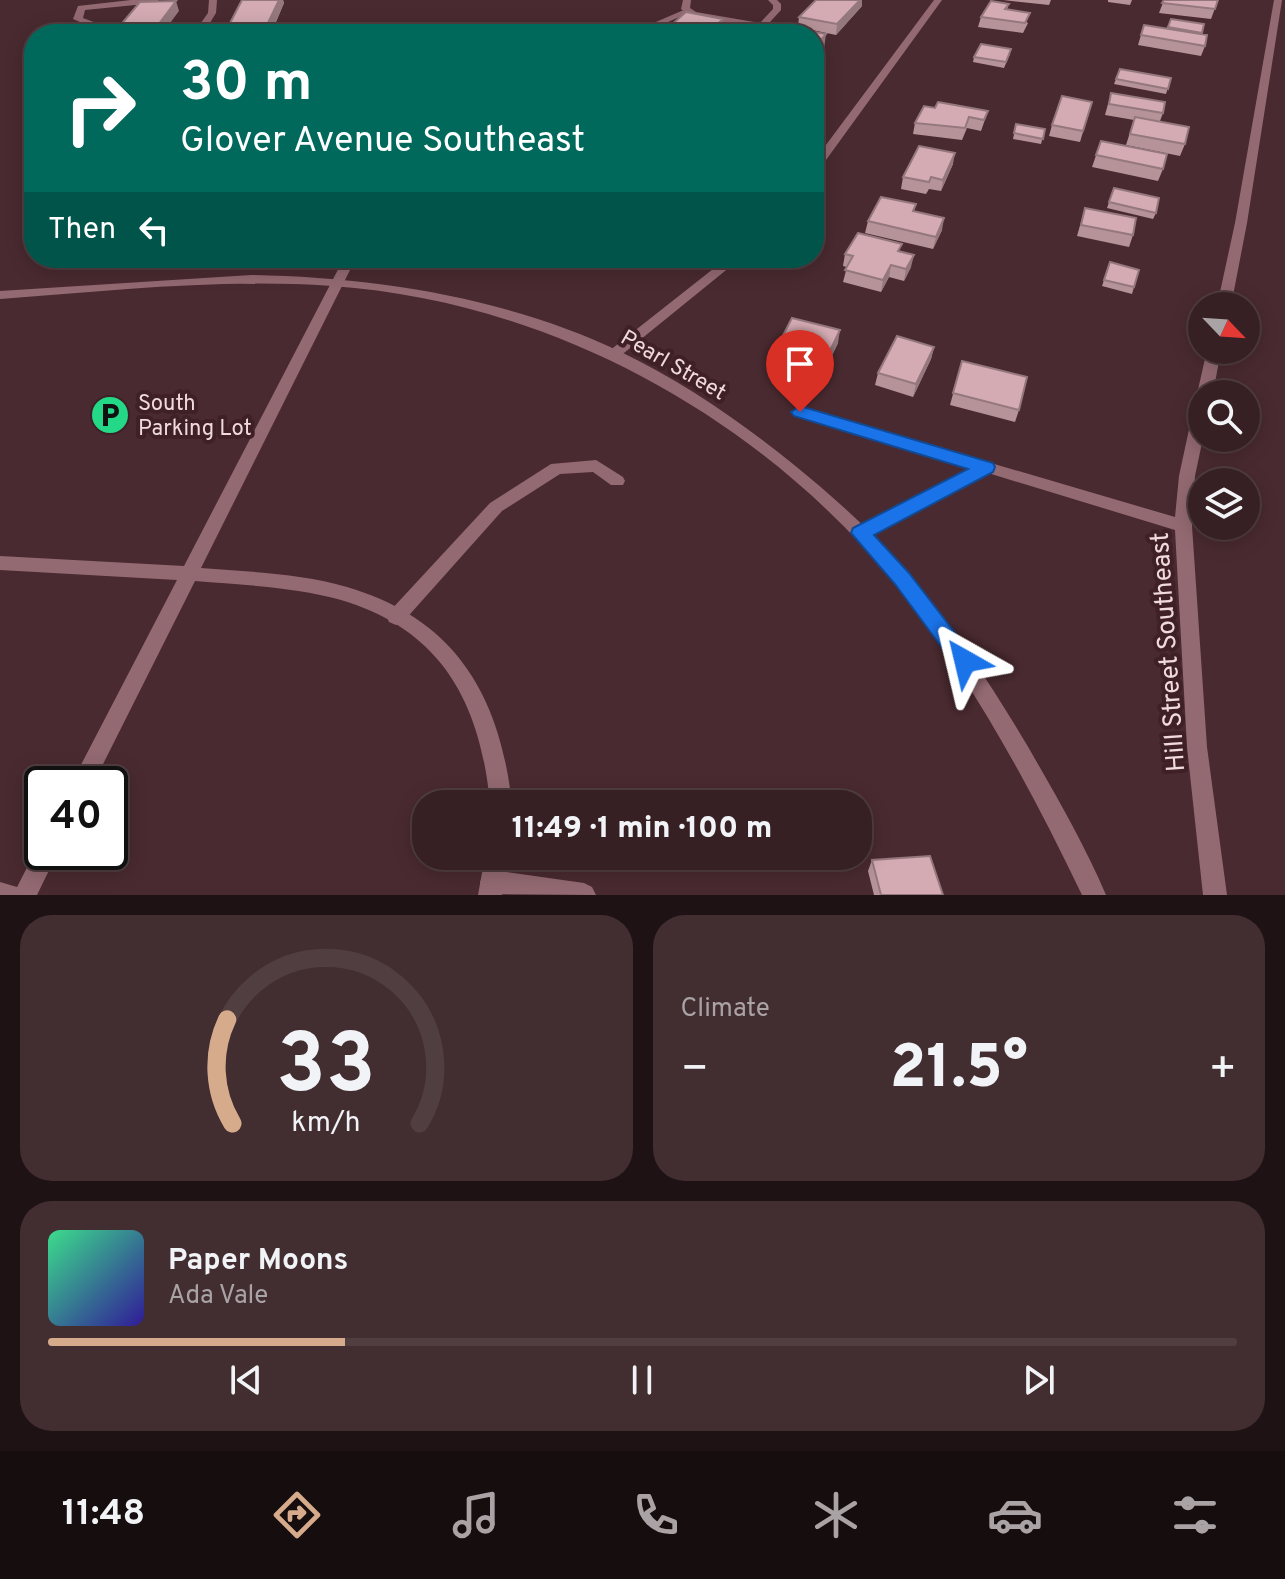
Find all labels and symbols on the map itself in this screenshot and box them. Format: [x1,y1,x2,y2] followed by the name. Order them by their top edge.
[1188,292,1260,364] north arrow
[615,325,730,407] street label: Pearl Street
[766,330,834,412] pin
[138,391,252,443] place label: South Parking Lot
[89,394,131,436] parking icon: South Parking Lot
[1145,531,1194,773] street label: Hill Street Southeast
[923,619,1007,703] position arrow
[24,766,128,870] speed limit sign: 40

